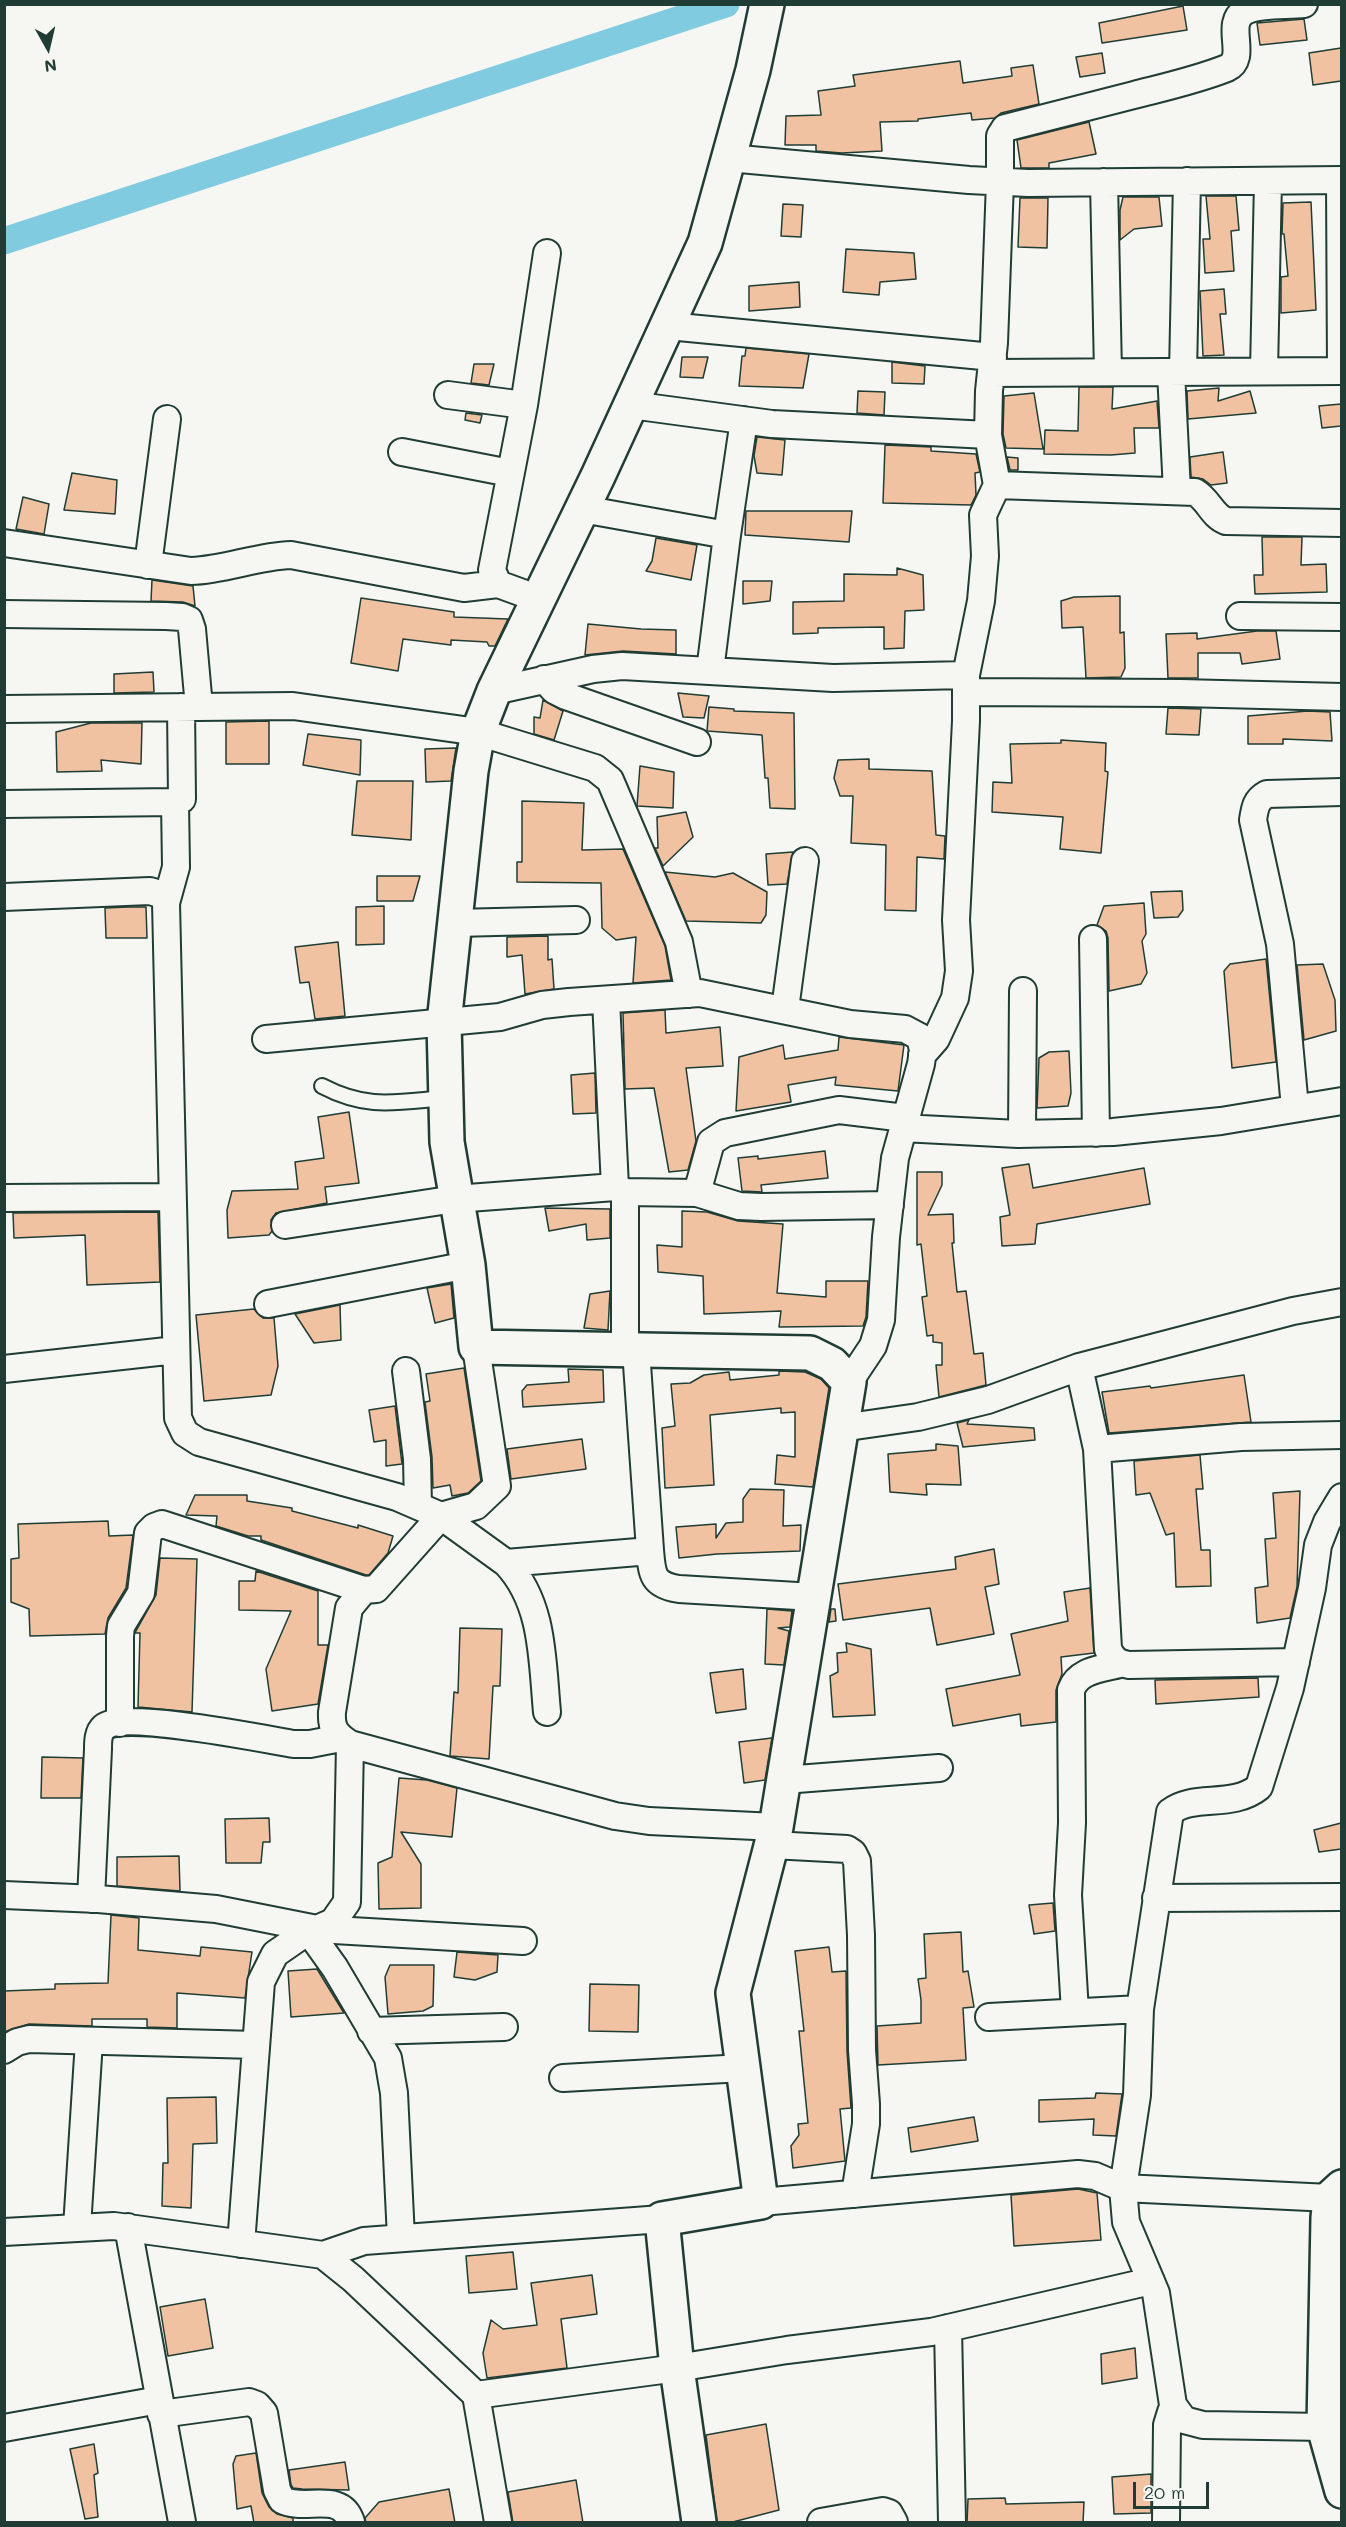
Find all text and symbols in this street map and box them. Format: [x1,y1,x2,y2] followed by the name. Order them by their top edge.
[18,18,78,78] north arrow
[43,55,58,78] text: N
[1136,2470,1212,2508] scale bar
[1144,2480,1185,2504] text: 20 m

